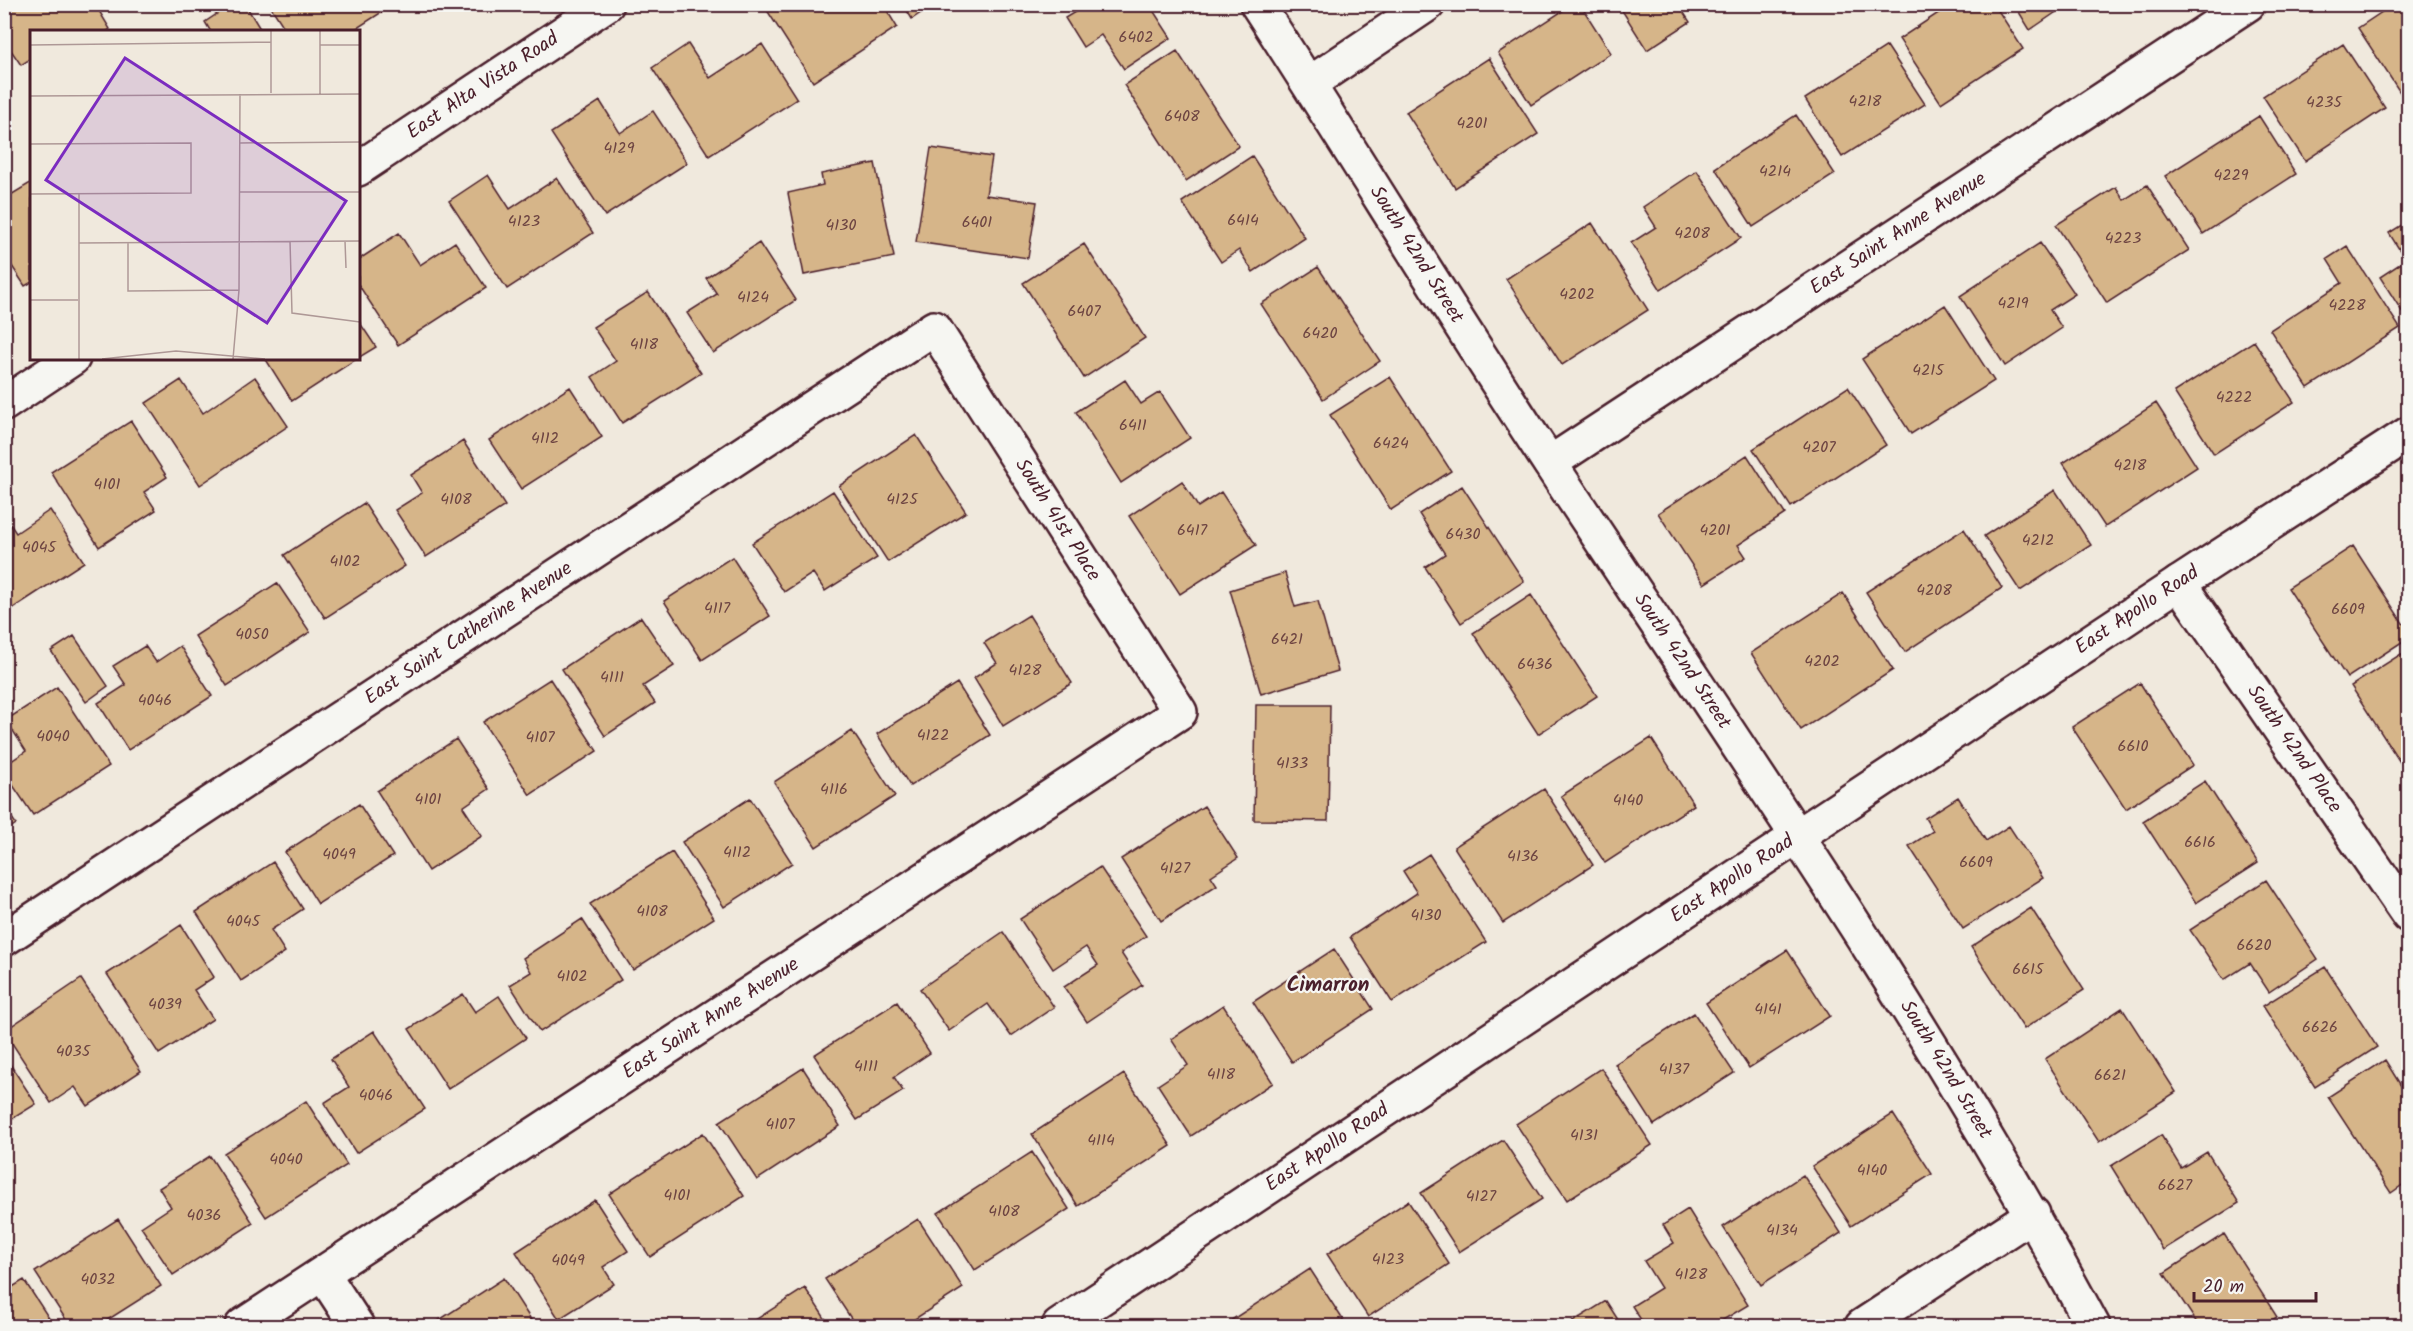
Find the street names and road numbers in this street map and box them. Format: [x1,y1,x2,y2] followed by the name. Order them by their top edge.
[400,23,566,148] street label: East Alta Vista Road
[1804,164,1993,304] street label: East Saint Anne Avenue
[1360,179,1472,330] street label: South 42nd Street
[1006,452,1108,588] street label: South 41st Place
[358,553,579,714] street label: East Saint Catherine Avenue
[2069,557,2207,664] street label: East Apollo Road
[1625,587,1739,736] street label: South 42nd Street
[2238,678,2350,820] street label: South 42nd Place
[1664,826,1802,932] street label: East Apollo Road
[616,950,806,1088] street label: East Saint Anne Avenue
[1891,994,2000,1146] street label: South 42nd Street
[1259,1095,1397,1201] street label: East Apollo Road

